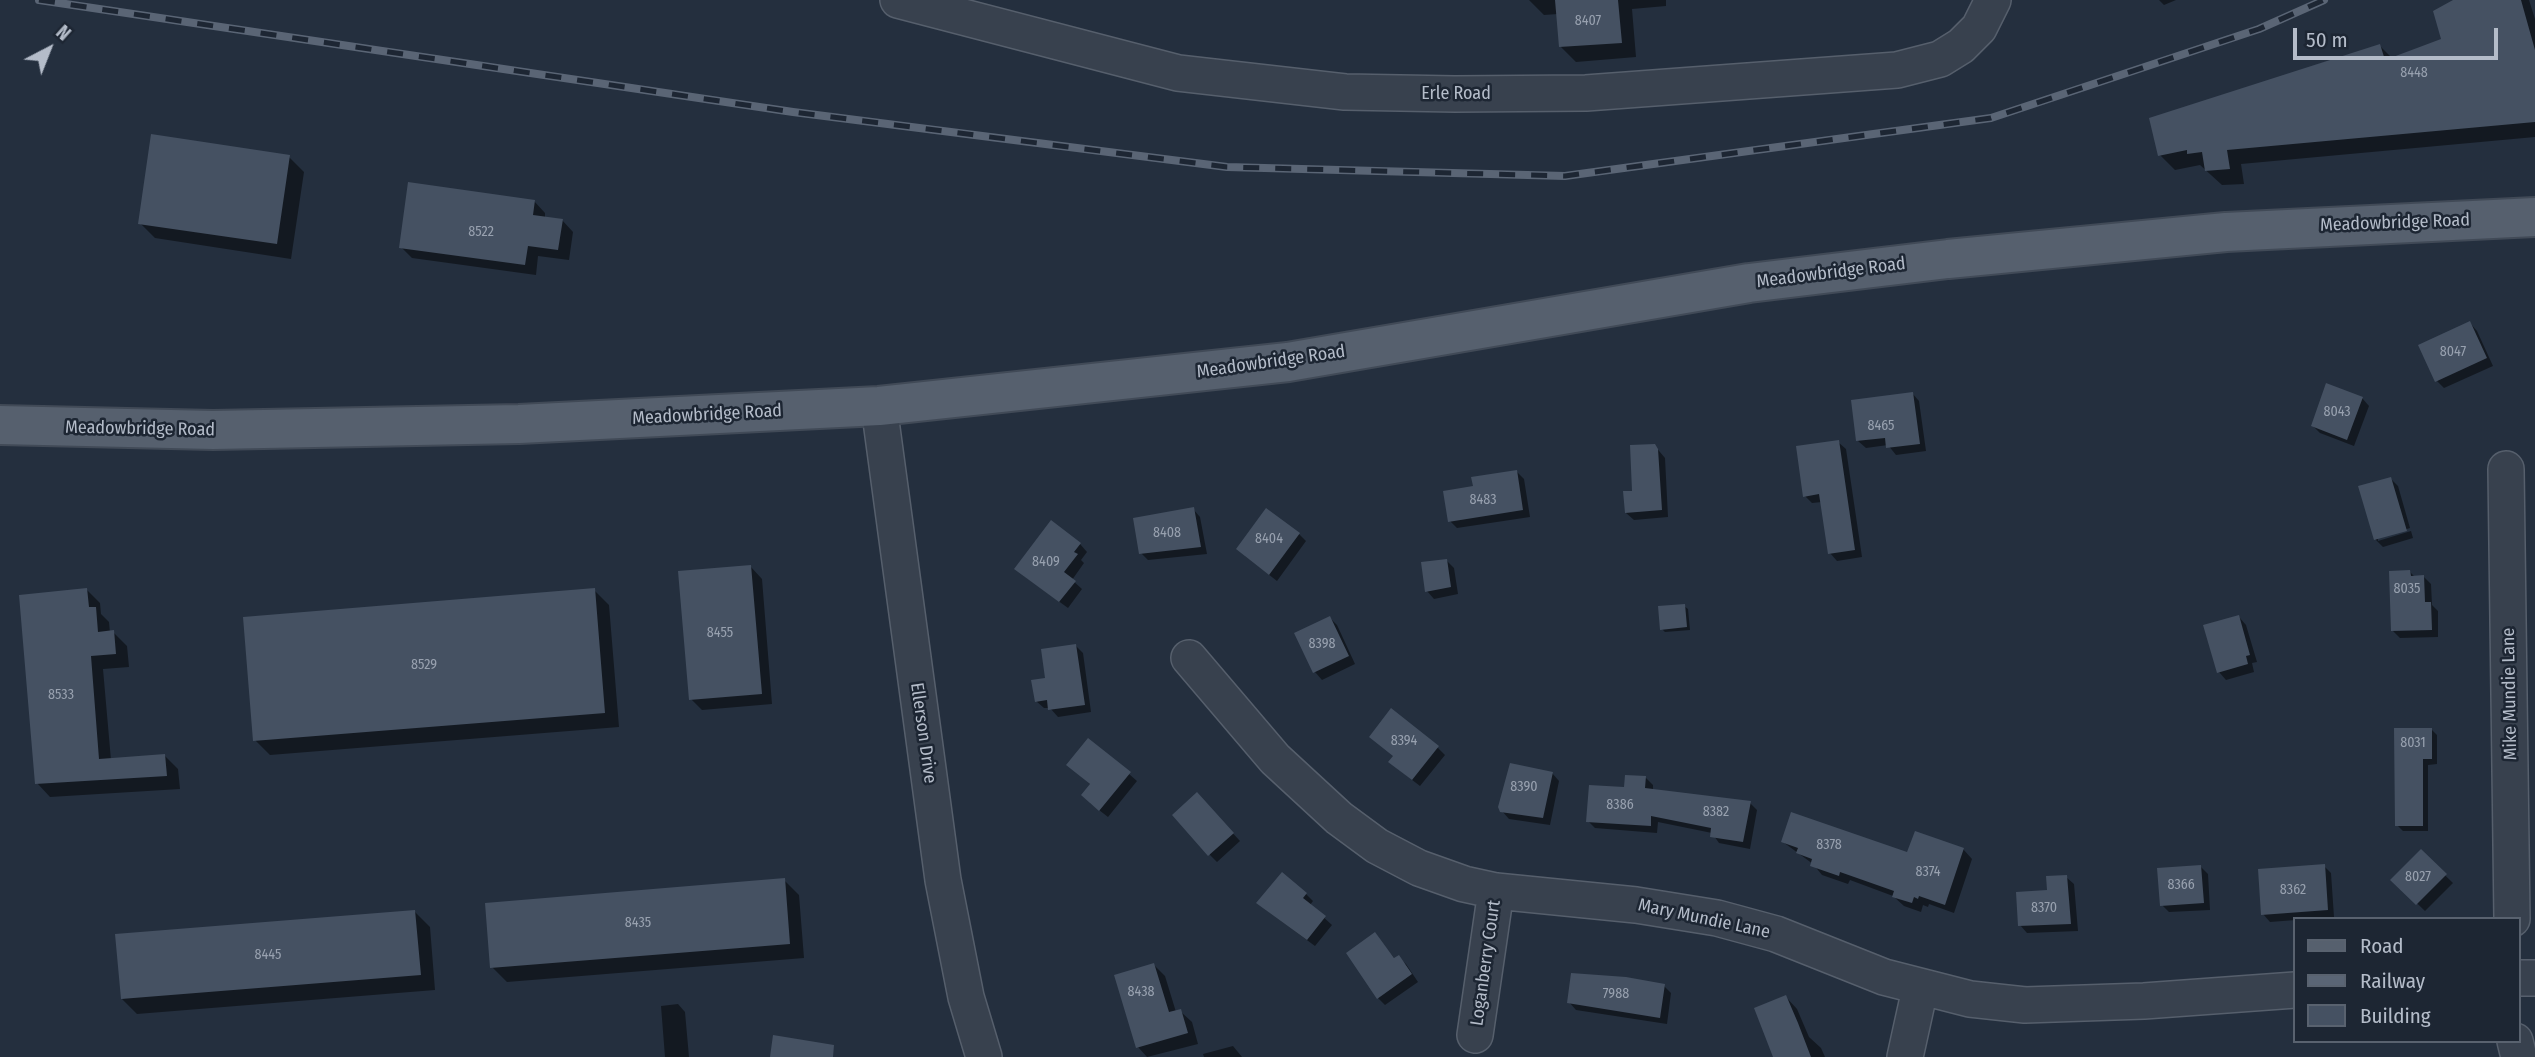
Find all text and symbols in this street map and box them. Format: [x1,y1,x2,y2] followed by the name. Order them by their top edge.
[1575,13,1601,29] house number: 8407
[14,14,84,84] north arrow
[2297,14,2502,58] scale bar
[51,21,75,45] text: N
[2306,27,2348,53] text: 50 m
[2400,65,2428,81] house number: 8448
[1421,83,1491,105] street label: Erle Road
[2320,210,2470,236] street label: Meadowbridge Road
[468,224,494,240] house number: 8522
[1755,253,1907,293] street label: Meadowbridge Road
[1195,341,1347,383] street label: Meadowbridge Road
[2440,344,2466,360] house number: 8047
[632,400,782,430] street label: Meadowbridge Road
[2323,404,2351,420] house number: 8043
[65,417,215,441] street label: Meadowbridge Road
[1867,418,1895,434] house number: 8465
[1469,492,1497,508] house number: 8483
[1153,525,1181,541] house number: 8408
[1255,531,1283,547] house number: 8404
[1032,554,1060,570] house number: 8409
[2394,581,2420,597] house number: 8035
[707,625,733,641] house number: 8455
[2498,627,2522,761] street label: Mike Mundie Lane
[1309,636,1335,652] house number: 8398
[411,657,437,673] house number: 8529
[905,681,941,785] street label: Ellerson Drive
[48,687,74,703] house number: 8533
[1391,733,1417,749] house number: 8394
[2400,735,2426,751] house number: 8031
[1510,779,1538,795] house number: 8390
[1606,797,1634,813] house number: 8386
[1703,804,1729,820] house number: 8382
[1816,837,1842,853] house number: 8378
[1915,864,1941,880] house number: 8374
[2405,869,2431,885] house number: 8027
[2167,877,2195,893] house number: 8366
[2280,882,2306,898] house number: 8362
[1636,894,1772,944] street label: Mary Mundie Lane
[1466,899,1506,1027] street label: Loganberry Court
[2031,900,2057,916] house number: 8370
[625,915,651,931] house number: 8435
[2294,917,2521,1043] legend
[2360,933,2404,959] text: Road
[255,947,281,963] house number: 8445
[2360,968,2425,994] text: Railway
[1128,984,1154,1000] house number: 8438
[1603,986,1629,1002] house number: 7988
[2360,1003,2431,1029] text: Building

